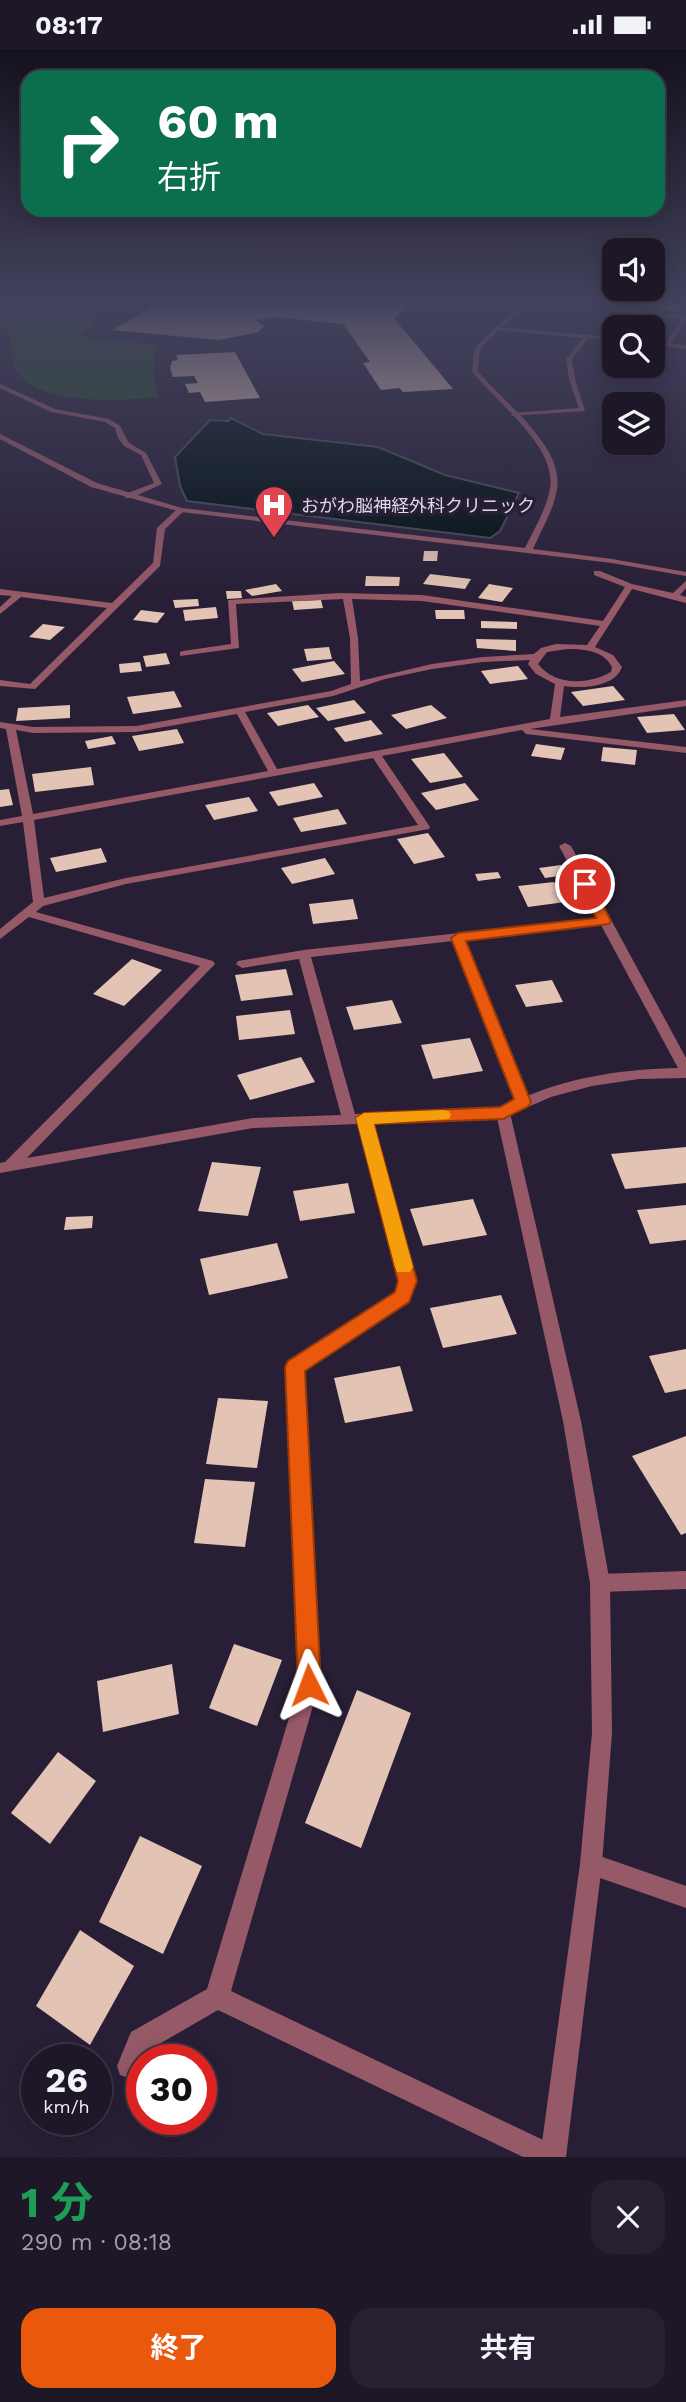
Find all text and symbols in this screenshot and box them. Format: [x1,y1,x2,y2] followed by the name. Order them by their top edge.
[35,10,103,40] text: 08:17
[157,92,279,150] text: 60 m
[42,98,133,189] icon: right
[157,158,221,196] text: 右折
[602,238,665,455] map controls
[602,238,665,301] button: sound
[602,315,665,378] button: search
[602,392,665,455] button: layers
[253,484,295,539] hospital icon: おがわ脳神経外科クリニック
[301,495,535,516] place label: おがわ脳神経外科クリニック
[555,854,615,914] pin
[566,865,604,903] icon: arrive
[272,1648,346,1722] position arrow
[126,2044,217,2135] speed limit sign: 30
[45,2059,88,2101] text: 26
[43,2096,90,2117] text: km/h
[21,2178,93,2227] text: 1 分
[591,2180,665,2254] button: close
[21,2229,172,2256] text: 290 m · 08:18
[21,2308,336,2388] button: 終了
[350,2308,665,2388] button: 共有

